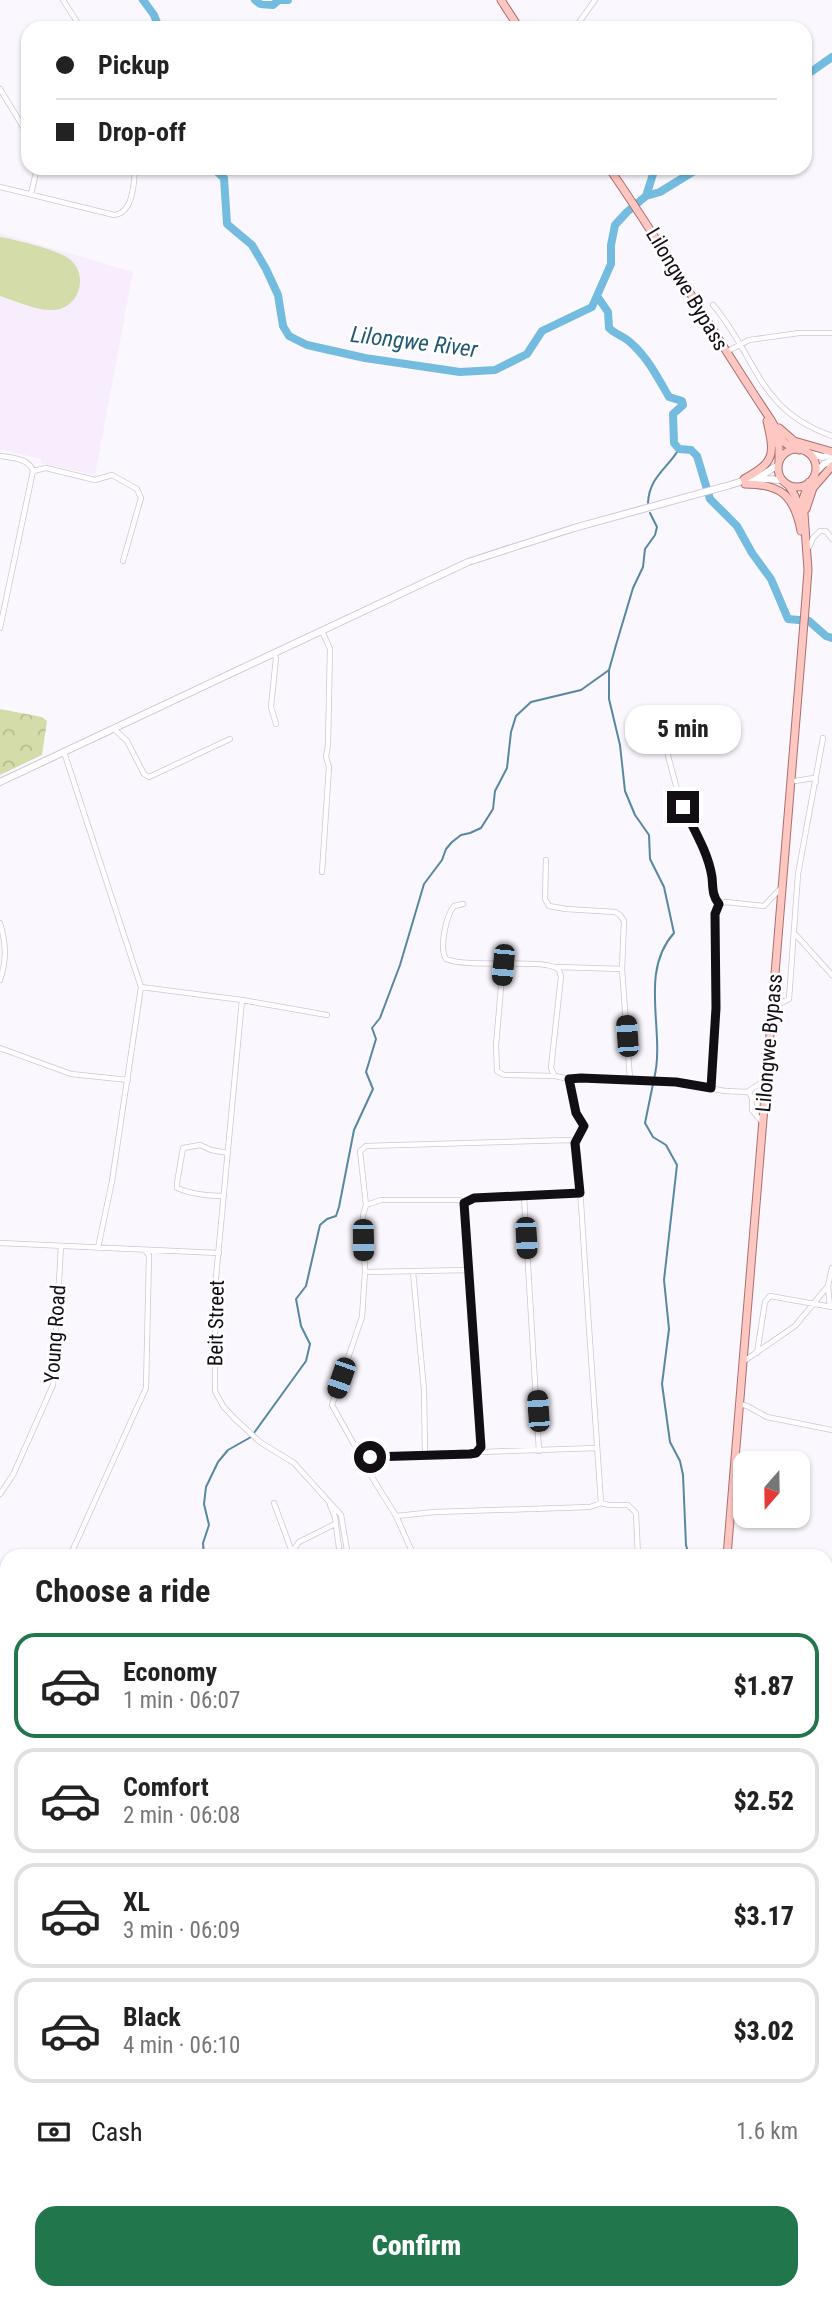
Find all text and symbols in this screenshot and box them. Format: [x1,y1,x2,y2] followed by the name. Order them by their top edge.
[98,50,169,80] text: Pickup
[98,117,186,147] text: Drop-off
[641,223,733,355] street label: Lilongwe Bypass
[349,321,480,363] water label: Lilongwe River
[625,706,741,754] callout: 5 min
[657,716,709,743] text: 5 min
[667,791,699,823] route end
[491,943,516,987] car
[751,973,787,1113] street label: Lilongwe Bypass
[616,1014,639,1058] car
[515,1216,538,1260] car
[353,1219,374,1261] car
[203,1280,229,1366] street label: Beit Street
[40,1284,70,1384] street label: Young Road
[325,1355,358,1401] car
[527,1389,550,1433] car
[354,1441,386,1473] route start
[733,1451,810,1528] north arrow
[733,1451,810,1528] map controls
[35,1572,210,1610] text: Choose a ride
[39,1654,102,1717] icon: car
[123,1657,217,1687] text: Economy
[733,1671,794,1701] text: $1.87
[123,1687,240,1714] text: 1 min · 06:07
[39,1769,102,1832] icon: car
[123,1772,209,1802] text: Comfort
[733,1786,794,1816] text: $2.52
[123,1802,240,1829] text: 2 min · 06:08
[39,1884,102,1947] icon: car
[123,1887,150,1917] text: XL
[733,1901,794,1931] text: $3.17
[123,1917,240,1944] text: 3 min · 06:09
[39,1999,102,2062] icon: car
[123,2002,181,2032] text: Black
[733,2016,794,2046] text: $3.02
[123,2032,240,2059] text: 4 min · 06:10
[35,2113,73,2151] icon: cash
[91,2117,143,2147] text: Cash
[736,2118,798,2145] text: 1.6 km
[35,2206,798,2286] button: Confirm

